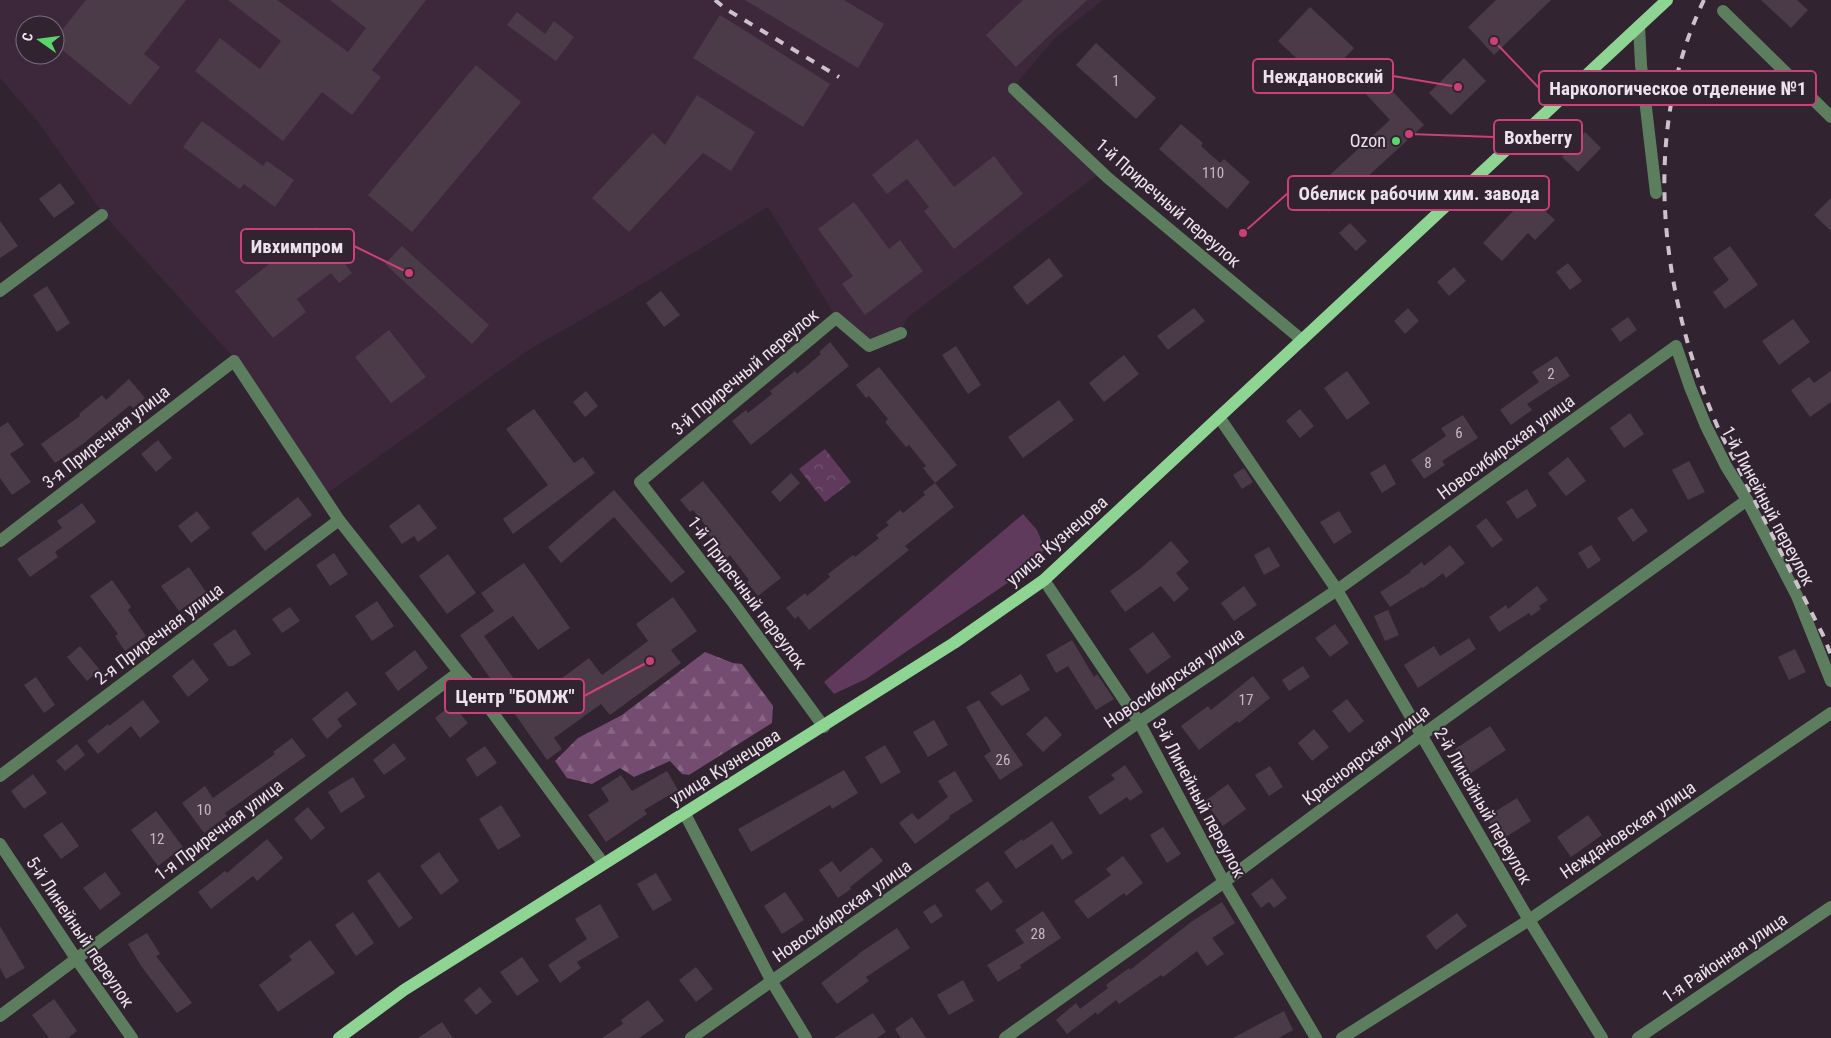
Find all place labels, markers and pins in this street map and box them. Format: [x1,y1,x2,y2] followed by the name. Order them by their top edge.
[1253,59,1393,93] callout: Неждановский
[1539,71,1816,105] callout: Наркологическое отделение №1
[1494,120,1582,154] callout: Boxberry
[1350,130,1386,151] place label: Ozon
[1390,135,1402,147] marker: Ozon
[1288,176,1549,210] callout: Обелиск рабочим хим. завода
[241,229,354,263] callout: Ивхимпром
[445,679,584,713] callout: Центр "БОМЖ"

